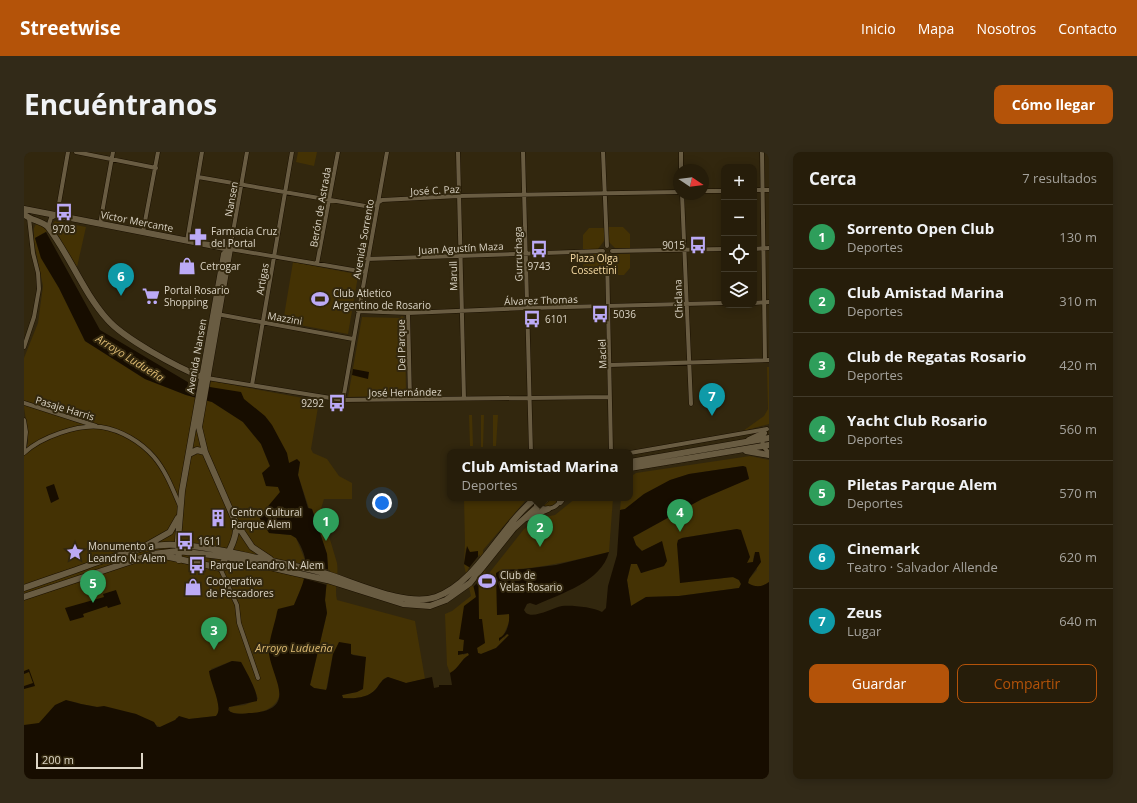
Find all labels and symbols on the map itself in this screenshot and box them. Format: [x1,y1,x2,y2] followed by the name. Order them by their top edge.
[673,164,709,200] north arrow
[306,166,334,248] street label: Berón de Astrada
[221,180,241,218] street label: Nansen
[409,182,460,198] street label: José C. Paz
[349,198,377,280] street label: Avenida Sorrento
[54,202,74,222] bus stop icon: 9703
[99,207,175,235] street label: Víctor Mercante
[53,222,76,236] place label: 9703
[211,224,278,250] place label: Farmacia Cruz del Portal
[511,226,525,282] street label: Gurruchaga
[188,227,208,247] pharmacy icon: Farmacia Cruz del Portal
[688,235,708,255] bus stop icon: 9015
[662,238,685,252] place label: 9015
[417,239,504,257] street label: Juan Agustín Maza
[529,239,549,259] bus stop icon: 9743
[570,251,618,277] park label: Plaza Olga Cossettini
[177,256,197,276] shop icon: Cetrogar
[200,259,241,273] place label: Cetrogar
[528,259,551,273] place label: 9743
[446,261,460,291] street label: Marull
[252,262,272,296] street label: Artigas
[108,263,134,296] pin: 6
[670,279,686,319] street label: Chiclana
[164,283,230,309] place label: Portal Rosario Shopping
[141,286,161,306] supermarket icon: Portal Rosario Shopping
[333,286,431,312] place label: Club Atletico Argentino de Rosario
[310,289,330,309] sports icon: Club Atletico Argentino de Rosario
[504,292,578,308] street label: Álvarez Thomas
[590,304,610,324] bus stop icon: 5036
[613,307,636,321] place label: 5036
[266,308,304,328] street label: Mazzini
[522,309,542,329] bus stop icon: 6101
[545,312,568,326] place label: 6101
[183,318,209,394] street label: Avenida Nansen
[394,319,408,371] street label: Del Parque
[93,330,167,384] water label: Arroyo Ludueña
[594,339,610,369] street label: Maciel
[699,383,725,416] pin: 7
[367,384,442,400] street label: José Hernández
[34,392,96,424] street label: Pasaje Harris
[327,393,347,413] bus stop icon: 9292
[301,396,324,410] place label: 9292
[372,493,392,513] your location
[667,499,693,532] pin: 4
[231,505,302,531] place label: Centro Cultural Parque Alem
[208,508,228,528] building icon: Centro Cultural Parque Alem
[313,508,339,541] pin: 1
[527,514,553,547] pin: 2
[175,531,195,551] bus stop icon: 1611
[198,534,221,548] place label: 1611
[88,539,166,565] place label: Monumento a Leandro N. Alem
[65,542,85,562] place icon: Monumento a Leandro N. Alem
[187,555,207,575] bus stop icon: Parque Leandro N. Alem
[210,558,324,572] place label: Parque Leandro N. Alem
[500,568,562,594] place label: Club de Velas Rosario
[80,570,106,603] pin: 5
[477,571,497,591] sports icon: Club de Velas Rosario
[206,574,274,600] place label: Cooperativa de Pescadores
[183,577,203,597] shop icon: Cooperativa de Pescadores
[201,617,227,650] pin: 3
[254,640,333,655] water label: Arroyo Ludueña
[36,751,143,770] scale bar

